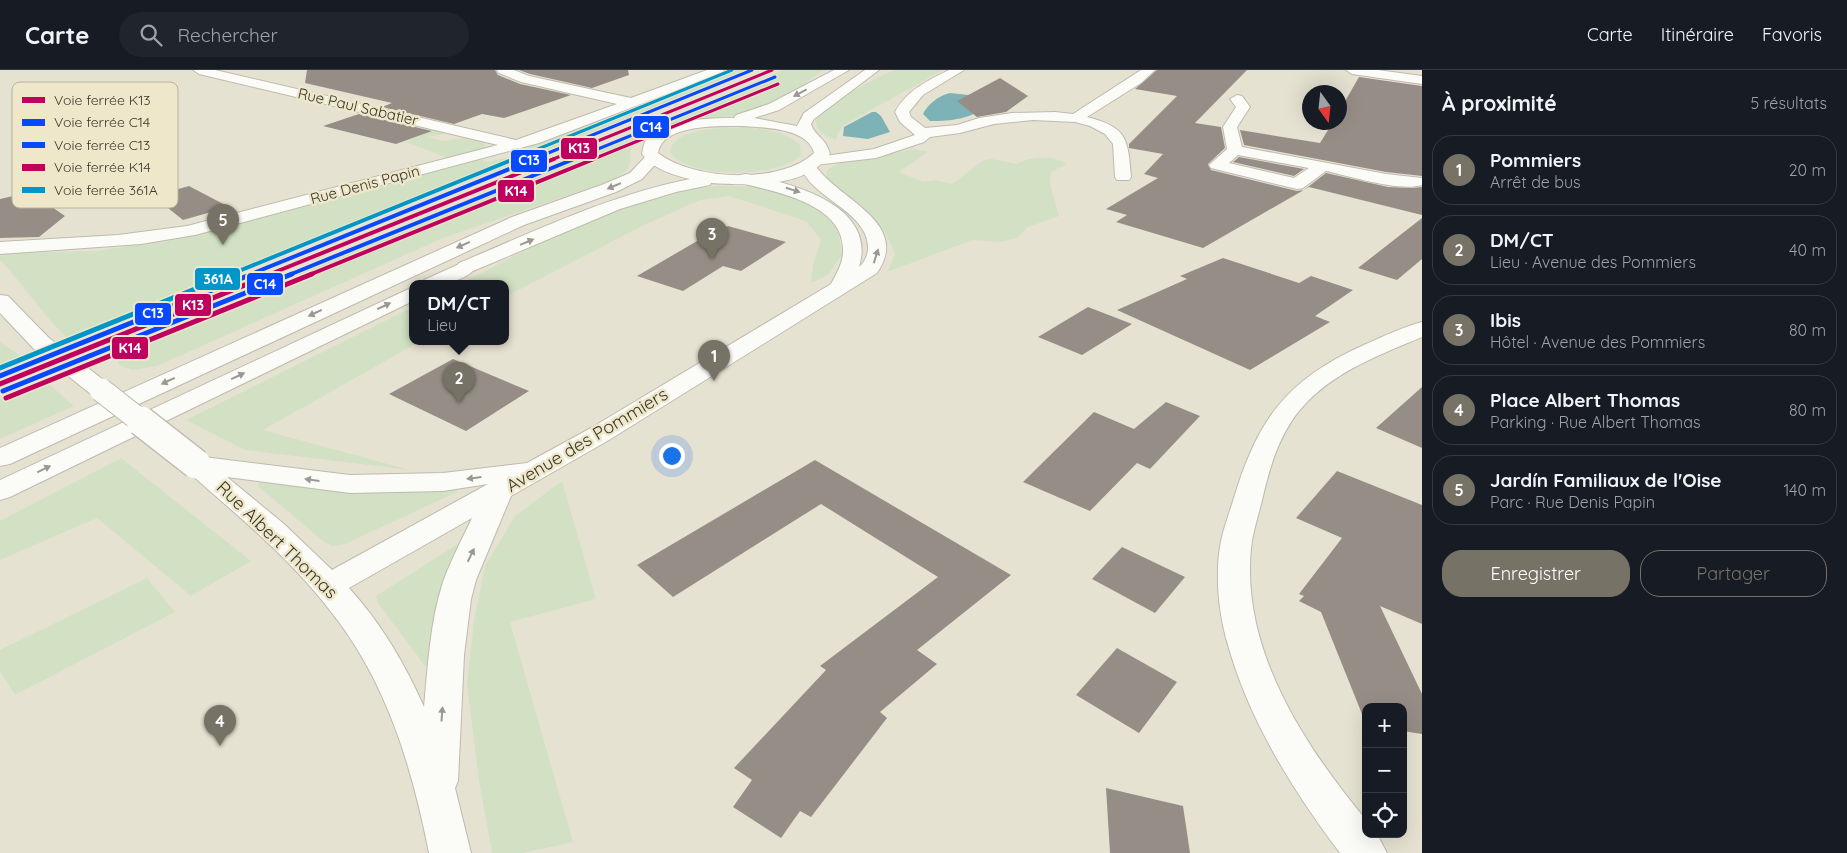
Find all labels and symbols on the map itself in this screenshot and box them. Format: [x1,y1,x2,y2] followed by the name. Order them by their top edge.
[12,82,178,208] legend
[296,83,420,130] street label: Rue Paul Sabatier
[1302,85,1347,130] north arrow
[793,89,807,97] one-way arrow
[54,91,151,109] text: Voie ferrée K13
[54,113,150,131] text: Voie ferrée C14
[632,115,670,139] line badge: C14
[640,118,662,136] text: C14
[54,136,150,154] text: Voie ferrée C13
[560,137,598,160] line badge: K13
[568,139,590,157] text: K13
[510,149,548,173] line badge: C13
[518,151,540,169] text: C13
[54,158,151,176] text: Voie ferrée K14
[308,161,422,208] street label: Rue Denis Papin
[497,179,535,203] line badge: K14
[54,181,158,199] text: Voie ferrée 361A
[505,182,527,200] text: K14
[607,183,621,191] one-way arrow
[786,187,801,195] one-way arrow
[207,204,239,245] pin: 5
[696,218,728,259] pin: 3
[520,238,535,246] one-way arrow
[456,242,470,250] one-way arrow
[873,248,881,263] one-way arrow
[194,267,241,291] line badge: 361A
[203,270,233,288] text: 361A
[246,272,284,296] line badge: C14
[254,275,276,293] text: C14
[174,293,212,317] line badge: K13
[182,296,204,314] text: K13
[134,302,172,326] line badge: C13
[377,302,392,311] one-way arrow
[142,304,164,322] text: C13
[308,310,322,318] one-way arrow
[111,336,149,360] line badge: K14
[119,339,141,357] text: K14
[698,340,730,381] pin: 1
[443,362,475,403] pin: 2
[231,372,245,380] one-way arrow
[161,377,175,385] one-way arrow
[502,382,672,497] street label: Avenue des Pommiers
[659,443,685,469] your location
[37,465,51,473] one-way arrow
[466,474,482,482] one-way arrow
[304,475,320,483] one-way arrow
[212,476,343,603] street label: Rue Albert Thomas
[467,548,475,563] one-way arrow
[204,705,236,746] pin: 4
[438,706,446,722] one-way arrow

